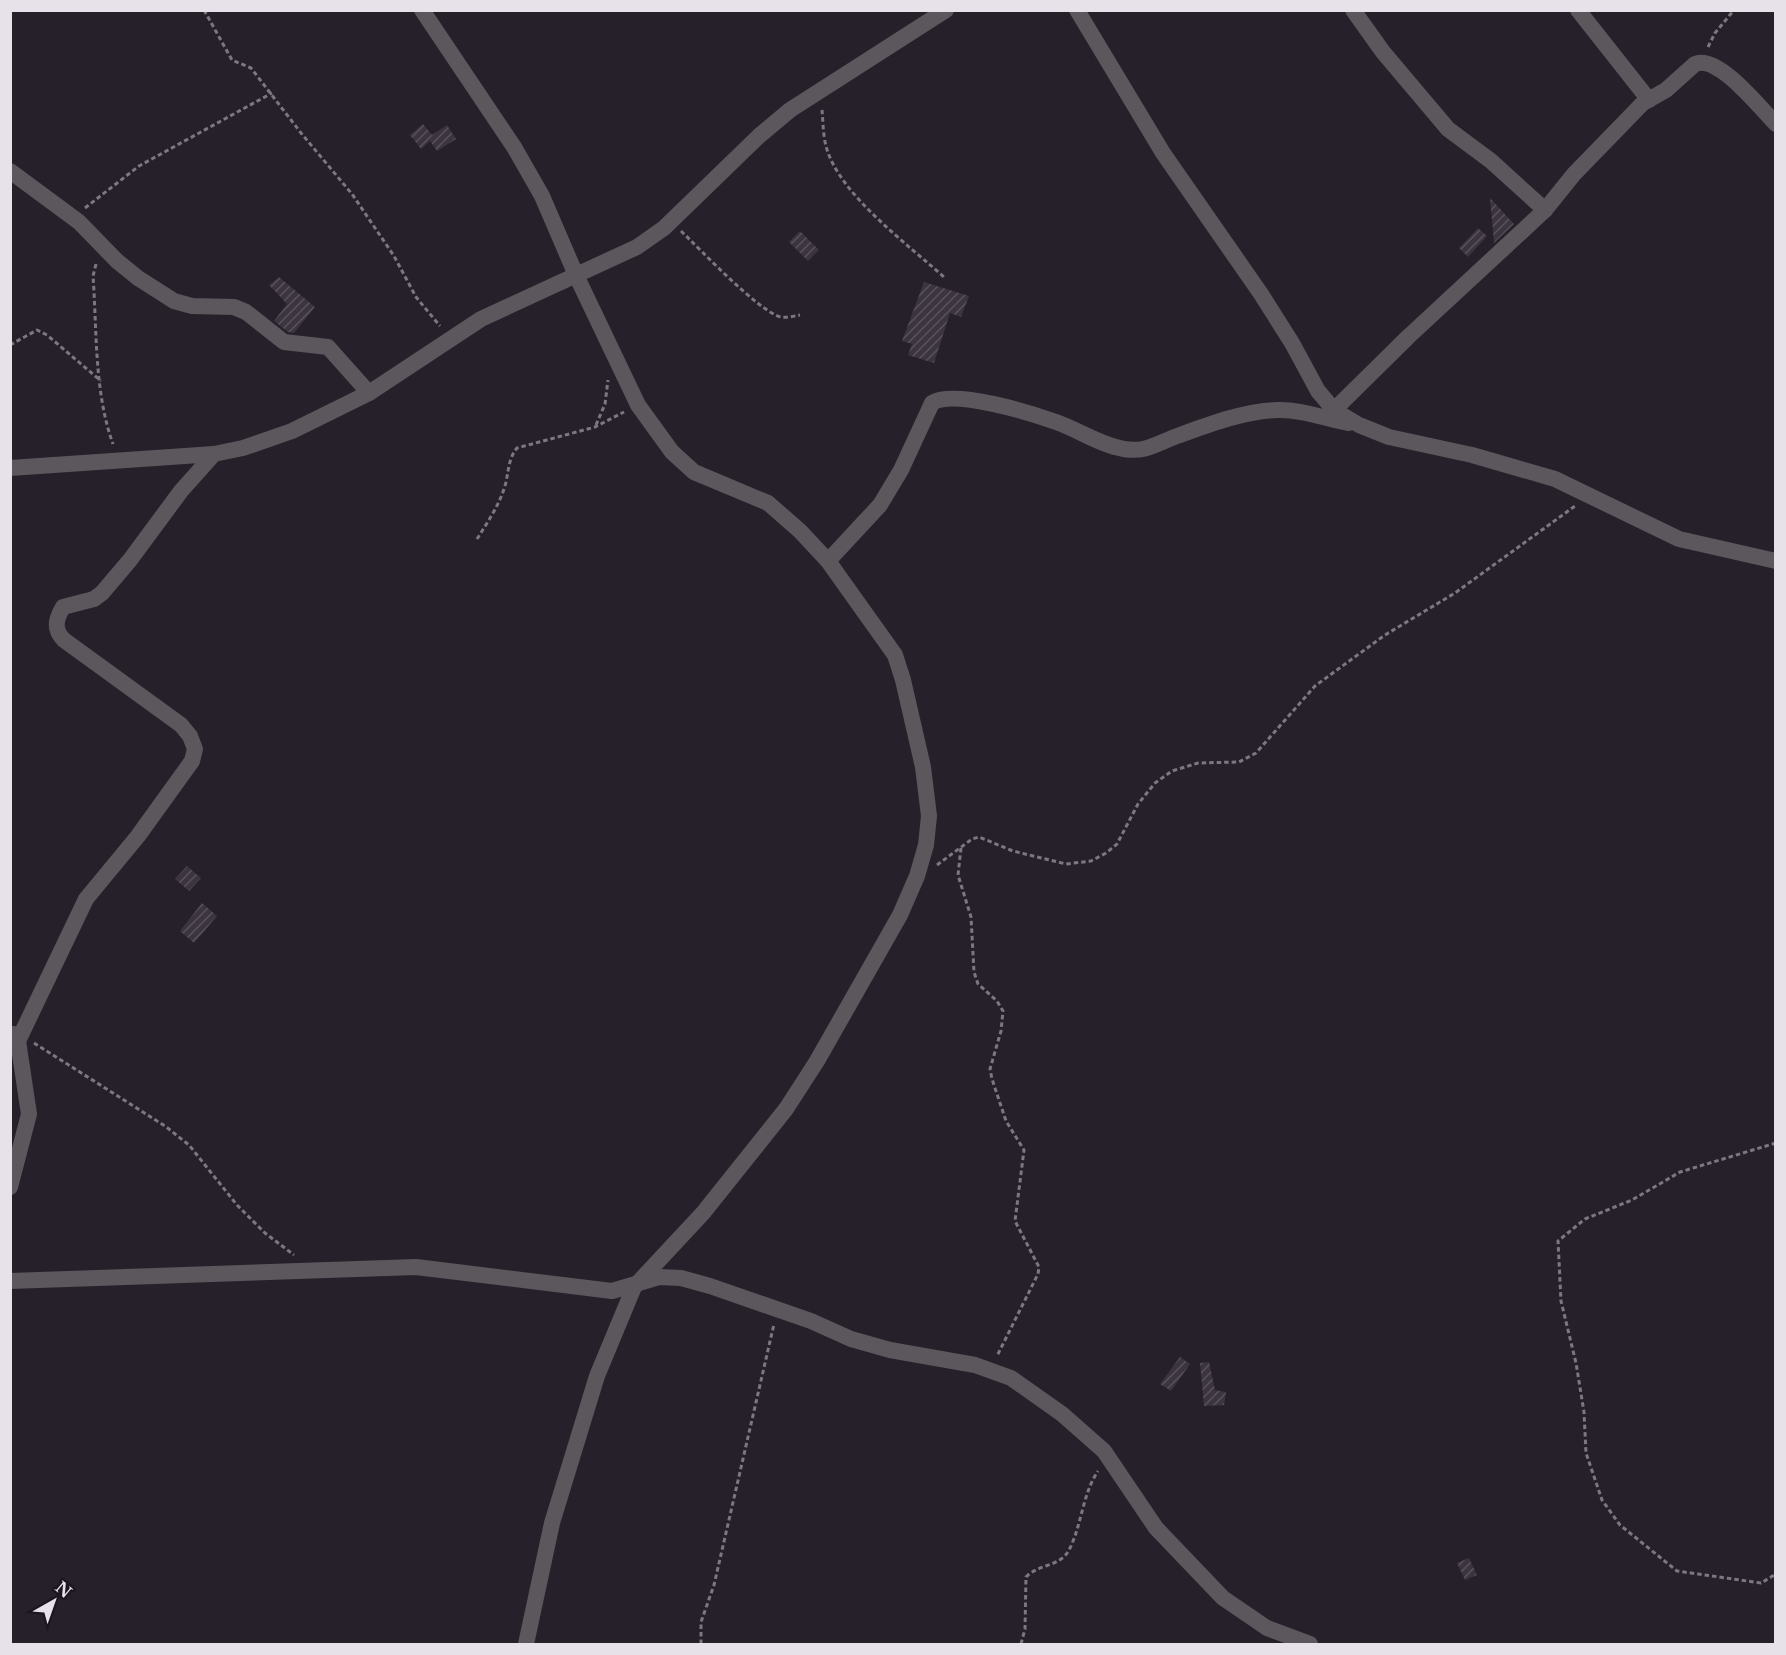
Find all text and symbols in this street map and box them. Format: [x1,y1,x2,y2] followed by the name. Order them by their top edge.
[24,1571,84,1631] north arrow
[51,1577,76,1602] text: N

